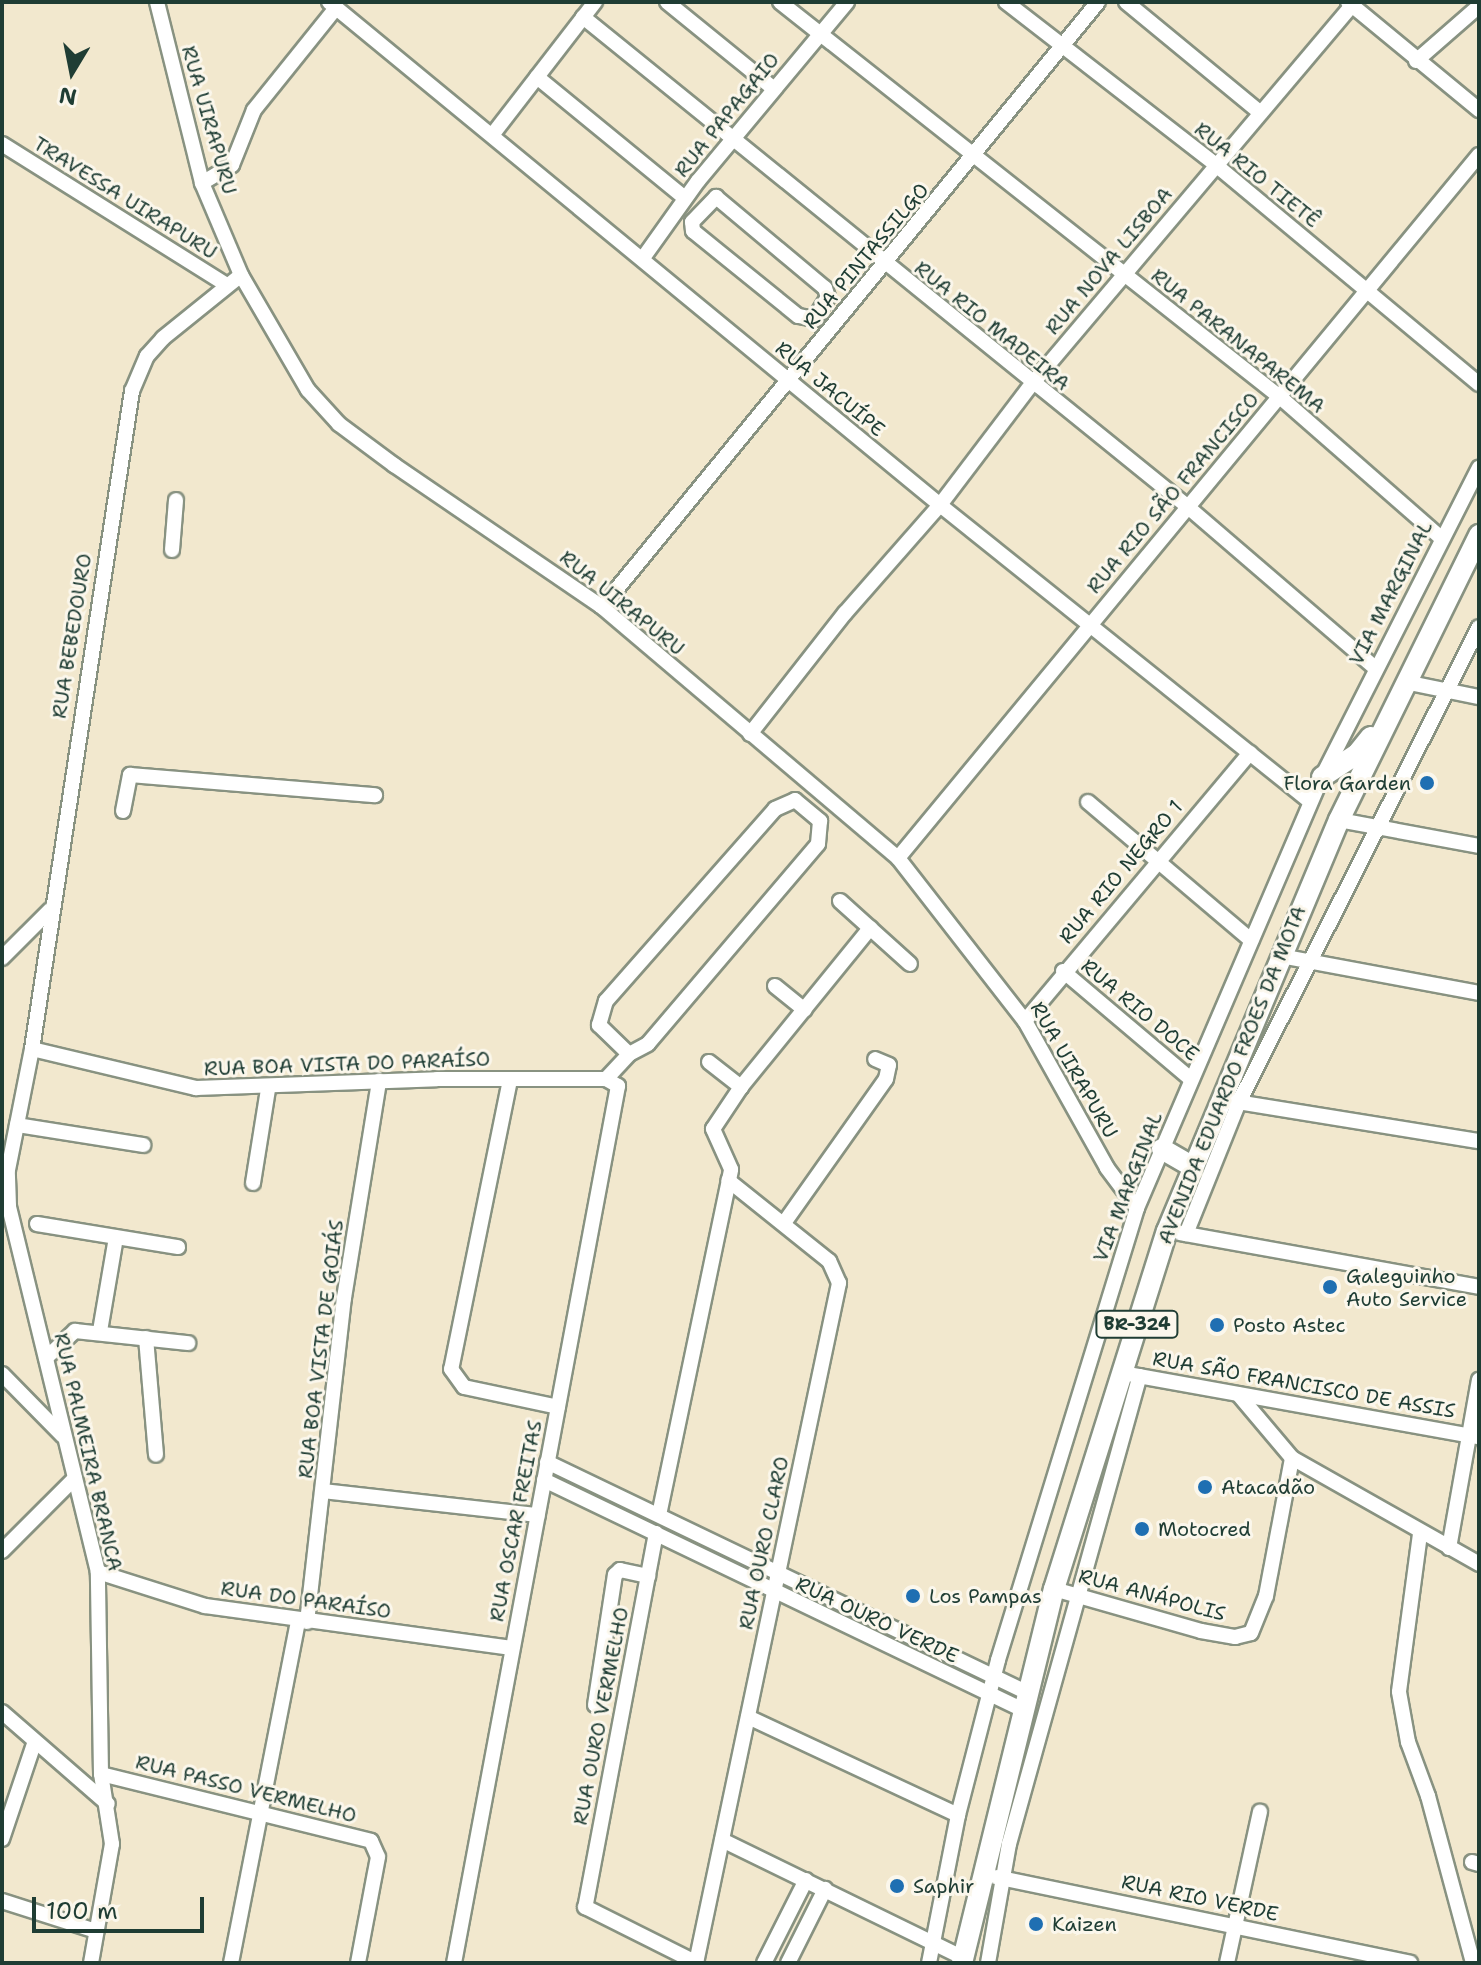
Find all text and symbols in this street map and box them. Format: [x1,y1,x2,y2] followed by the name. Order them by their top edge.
[32,32,112,112] north arrow
[176,43,242,197] street label: RUA UIRAPURU
[670,48,784,182] street label: RUA PAPAGAIO
[57,80,79,112] text: N
[1190,117,1324,233] street label: RUA RIO TIETÊ
[29,132,221,264] street label: TRAVESSA UIRAPURU
[798,178,934,334] street label: RUA PINTASSILGO
[1040,183,1178,339] street label: RUA NOVA LISBOA
[910,256,1074,396] street label: RUA RIO MADEIRA
[1146,264,1330,418] street label: RUA PARANAPAREMA
[770,336,890,442] street label: RUA JACUÍPE
[1082,388,1264,598] street label: RUA RIO SÃO FRANCISCO
[1344,517,1438,669] street label: VIA MARGINAL
[555,545,689,661] street label: RUA UIRAPURU
[47,552,97,720] street label: RUA BEBEDOURO
[1283,771,1411,795] place label: Flora Garden
[1418,774,1436,792] marker: Flora Garden
[1054,795,1188,949] street label: RUA RIO NEGRO 1
[1153,902,1311,1248] street label: AVENIDA EDUARDO FROES DA MOTA
[1076,954,1204,1066] street label: RUA RIO DOCE
[1025,998,1123,1142] street label: RUA UIRAPURU
[203,1047,491,1081] street label: RUA BOA VISTA DO PARAÍSO
[1088,1109,1168,1265] street label: VIA MARGINAL
[293,1218,349,1480] street label: RUA BOA VISTA DE GOIÁS
[1346,1264,1467,1311] place label: Galeguinho Auto Service
[1321,1278,1339,1296] marker: Galeguinho Auto Service
[1095,1310,1179,1338] road number: BR-324
[1233,1313,1346,1337] place label: Posto Astec
[1208,1316,1226,1334] marker: Posto Astec
[49,1331,127,1573] street label: RUA PALMEIRA BRANCA
[1151,1347,1457,1423] street label: RUA SÃO FRANCISCO DE ASSIS
[485,1418,547,1624] street label: RUA OSCAR FREITAS
[734,1454,794,1632] street label: RUA OURO CLARO
[1221,1475,1315,1499] place label: Atacadão
[1196,1478,1214,1496] marker: Atacadão
[1158,1517,1251,1541] place label: Motocred
[1133,1520,1151,1538] marker: Motocred
[1076,1564,1228,1626] street label: RUA ANÁPOLIS
[792,1572,962,1668] street label: RUA OURO VERDE
[219,1576,393,1624] street label: RUA DO PARAÍSO
[929,1584,1042,1608] place label: Los Pampas
[904,1587,922,1605] marker: Los Pampas
[568,1605,634,1827] street label: RUA OURO VERMELHO
[133,1750,359,1828] street label: RUA PASSO VERMELHO
[1119,1870,1281,1926] street label: RUA RIO VERDE
[913,1874,974,1898] place label: Saphir
[888,1877,906,1895] marker: Saphir
[36,1881,208,1931] scale bar
[46,1895,118,1927] text: 100 m
[1052,1912,1117,1936] place label: Kaizen
[1027,1915,1045,1933] marker: Kaizen

